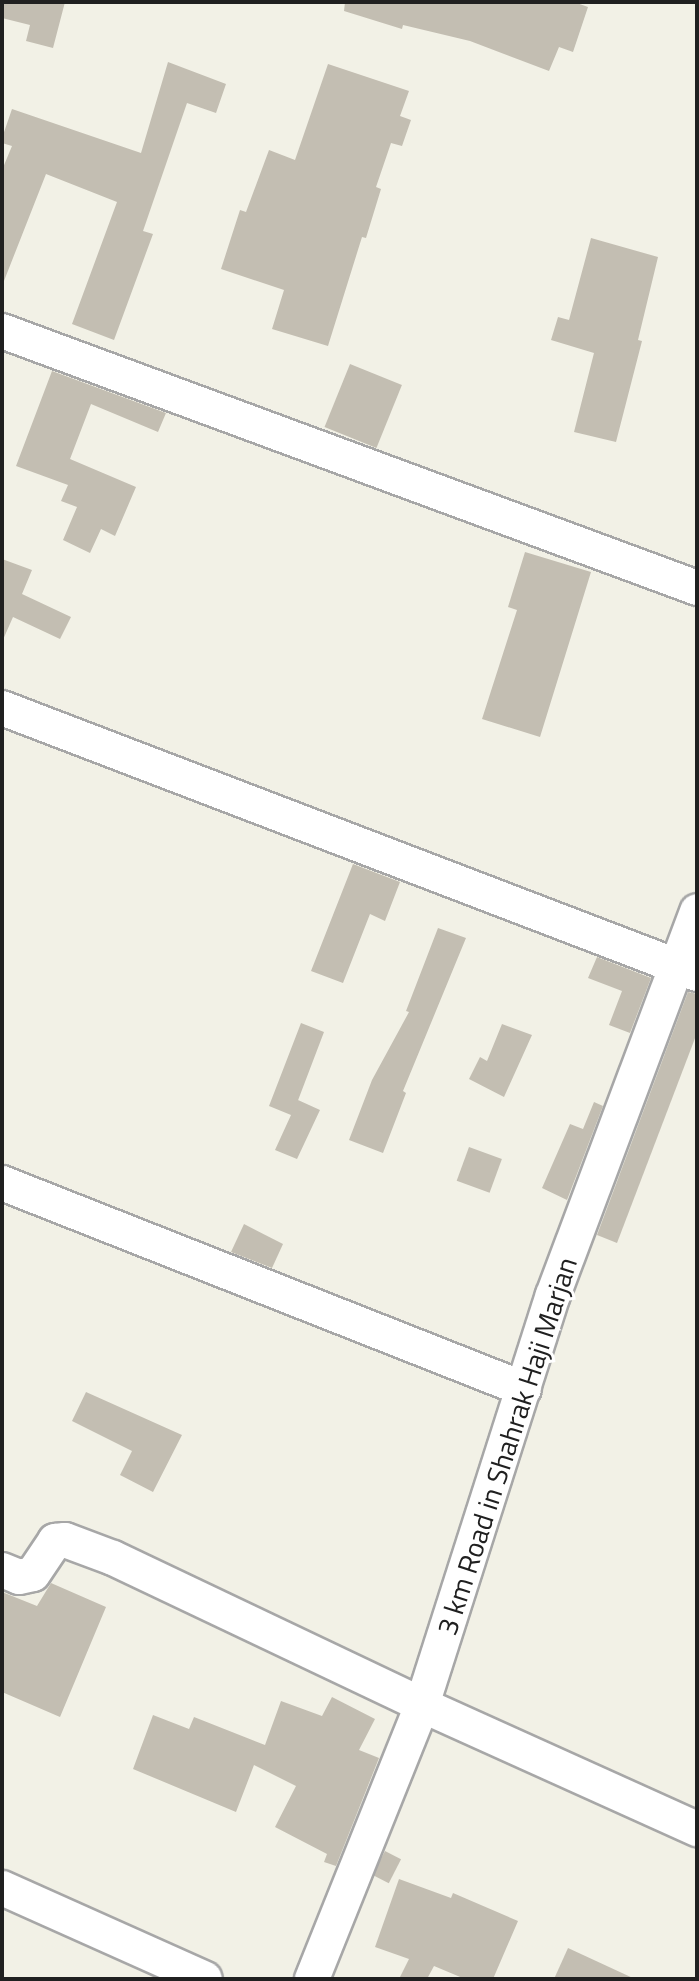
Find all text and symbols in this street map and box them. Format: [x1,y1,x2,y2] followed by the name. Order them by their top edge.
[430,1253,584,1639] street label: 3 km Road in Shahrak Haji Marjan

